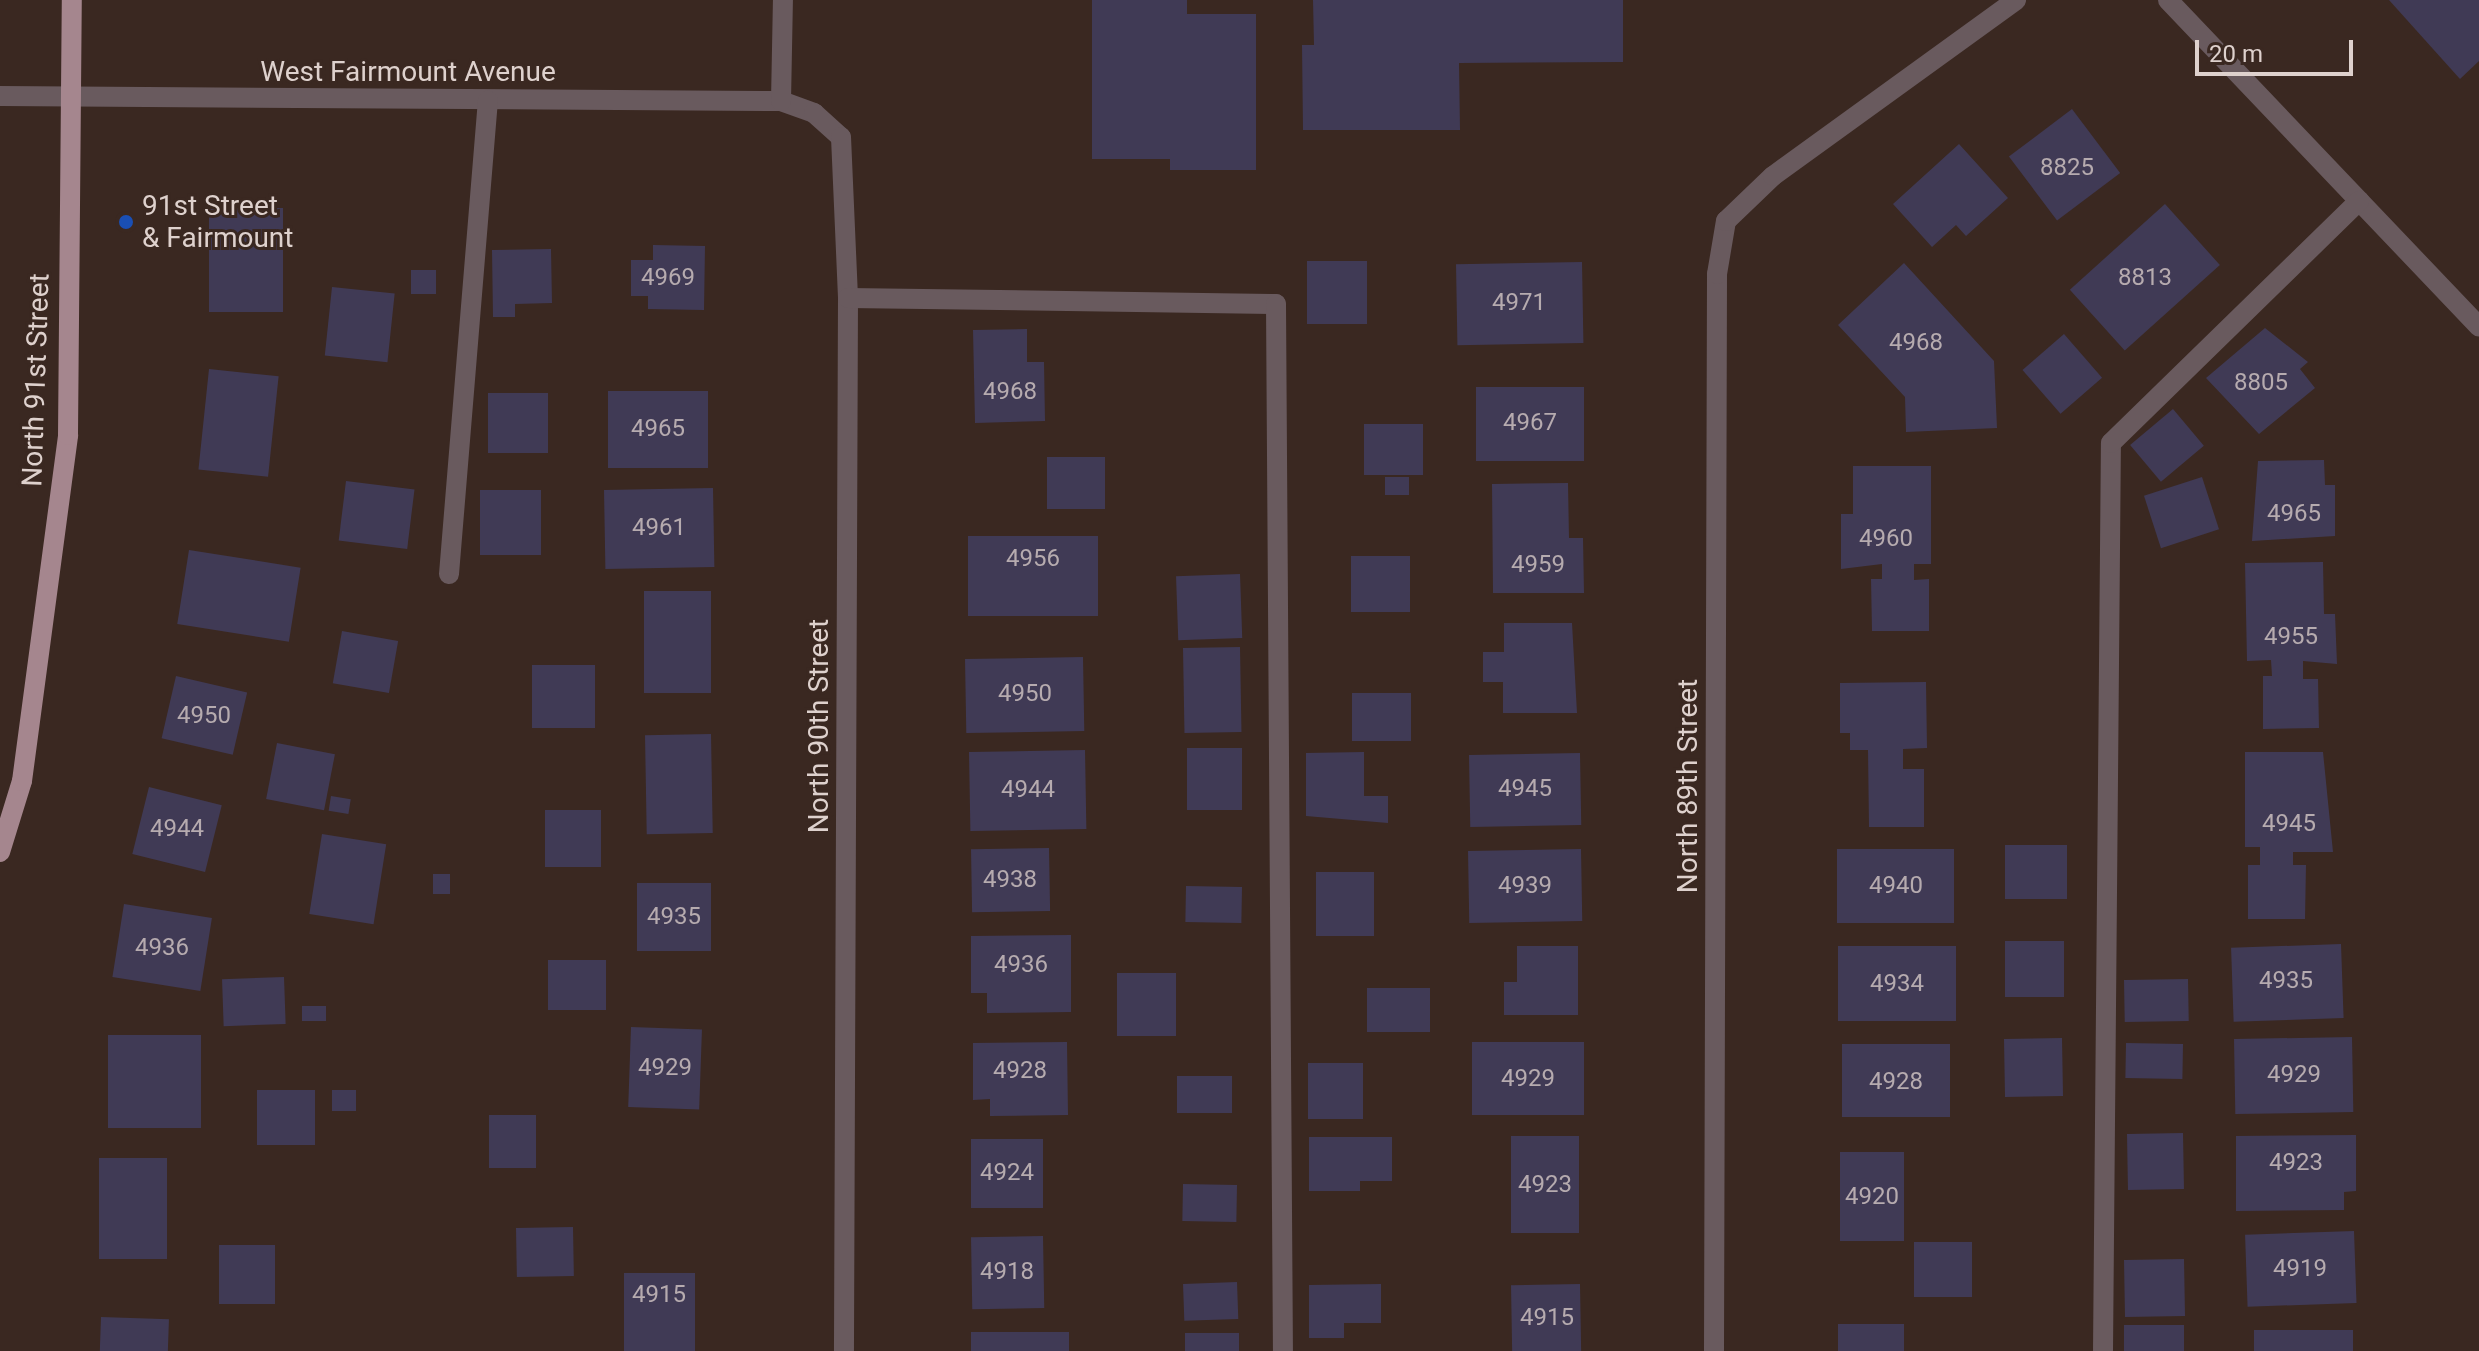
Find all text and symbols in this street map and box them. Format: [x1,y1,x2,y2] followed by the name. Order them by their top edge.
[2199,24,2357,74] scale bar
[2209,40,2263,68] text: 20 m
[260,55,556,89] street label: West Fairmount Avenue
[2040,154,2094,182] house number: 8825
[142,189,293,255] place label: 91st Street & Fairmount
[117,213,135,231] marker: 91st Street & Fairmount
[641,264,695,292] house number: 4969
[2118,264,2172,292] house number: 8813
[15,273,57,487] street label: North 91st Street
[1492,289,1546,317] house number: 4971
[1889,329,1943,357] house number: 4968
[2234,369,2288,397] house number: 8805
[983,378,1037,406] house number: 4968
[1503,409,1557,437] house number: 4967
[631,415,685,443] house number: 4965
[2267,500,2321,528] house number: 4965
[632,514,686,542] house number: 4961
[1859,525,1913,553] house number: 4960
[1006,545,1060,573] house number: 4956
[1511,551,1565,579] house number: 4959
[802,619,836,833] street label: North 90th Street
[2264,623,2318,651] house number: 4955
[1671,679,1705,893] street label: North 89th Street
[998,680,1052,708] house number: 4950
[177,702,231,730] house number: 4950
[1498,775,1552,803] house number: 4945
[1001,776,1055,804] house number: 4944
[2262,810,2316,838] house number: 4945
[150,815,204,843] house number: 4944
[983,866,1037,894] house number: 4938
[1498,872,1552,900] house number: 4939
[1869,872,1923,900] house number: 4940
[647,903,701,931] house number: 4935
[135,934,189,962] house number: 4936
[994,951,1048,979] house number: 4936
[2259,967,2313,995] house number: 4935
[1870,970,1924,998] house number: 4934
[638,1054,692,1082] house number: 4929
[993,1057,1047,1085] house number: 4928
[2267,1061,2321,1089] house number: 4929
[1501,1065,1555,1093] house number: 4929
[1869,1068,1923,1096] house number: 4928
[2269,1149,2323,1177] house number: 4923
[980,1159,1034,1187] house number: 4924
[1518,1171,1572,1199] house number: 4923
[1845,1183,1899,1211] house number: 4920
[2273,1255,2327,1283] house number: 4919
[980,1258,1034,1286] house number: 4918
[632,1281,686,1309] house number: 4915
[1520,1304,1574,1332] house number: 4915

